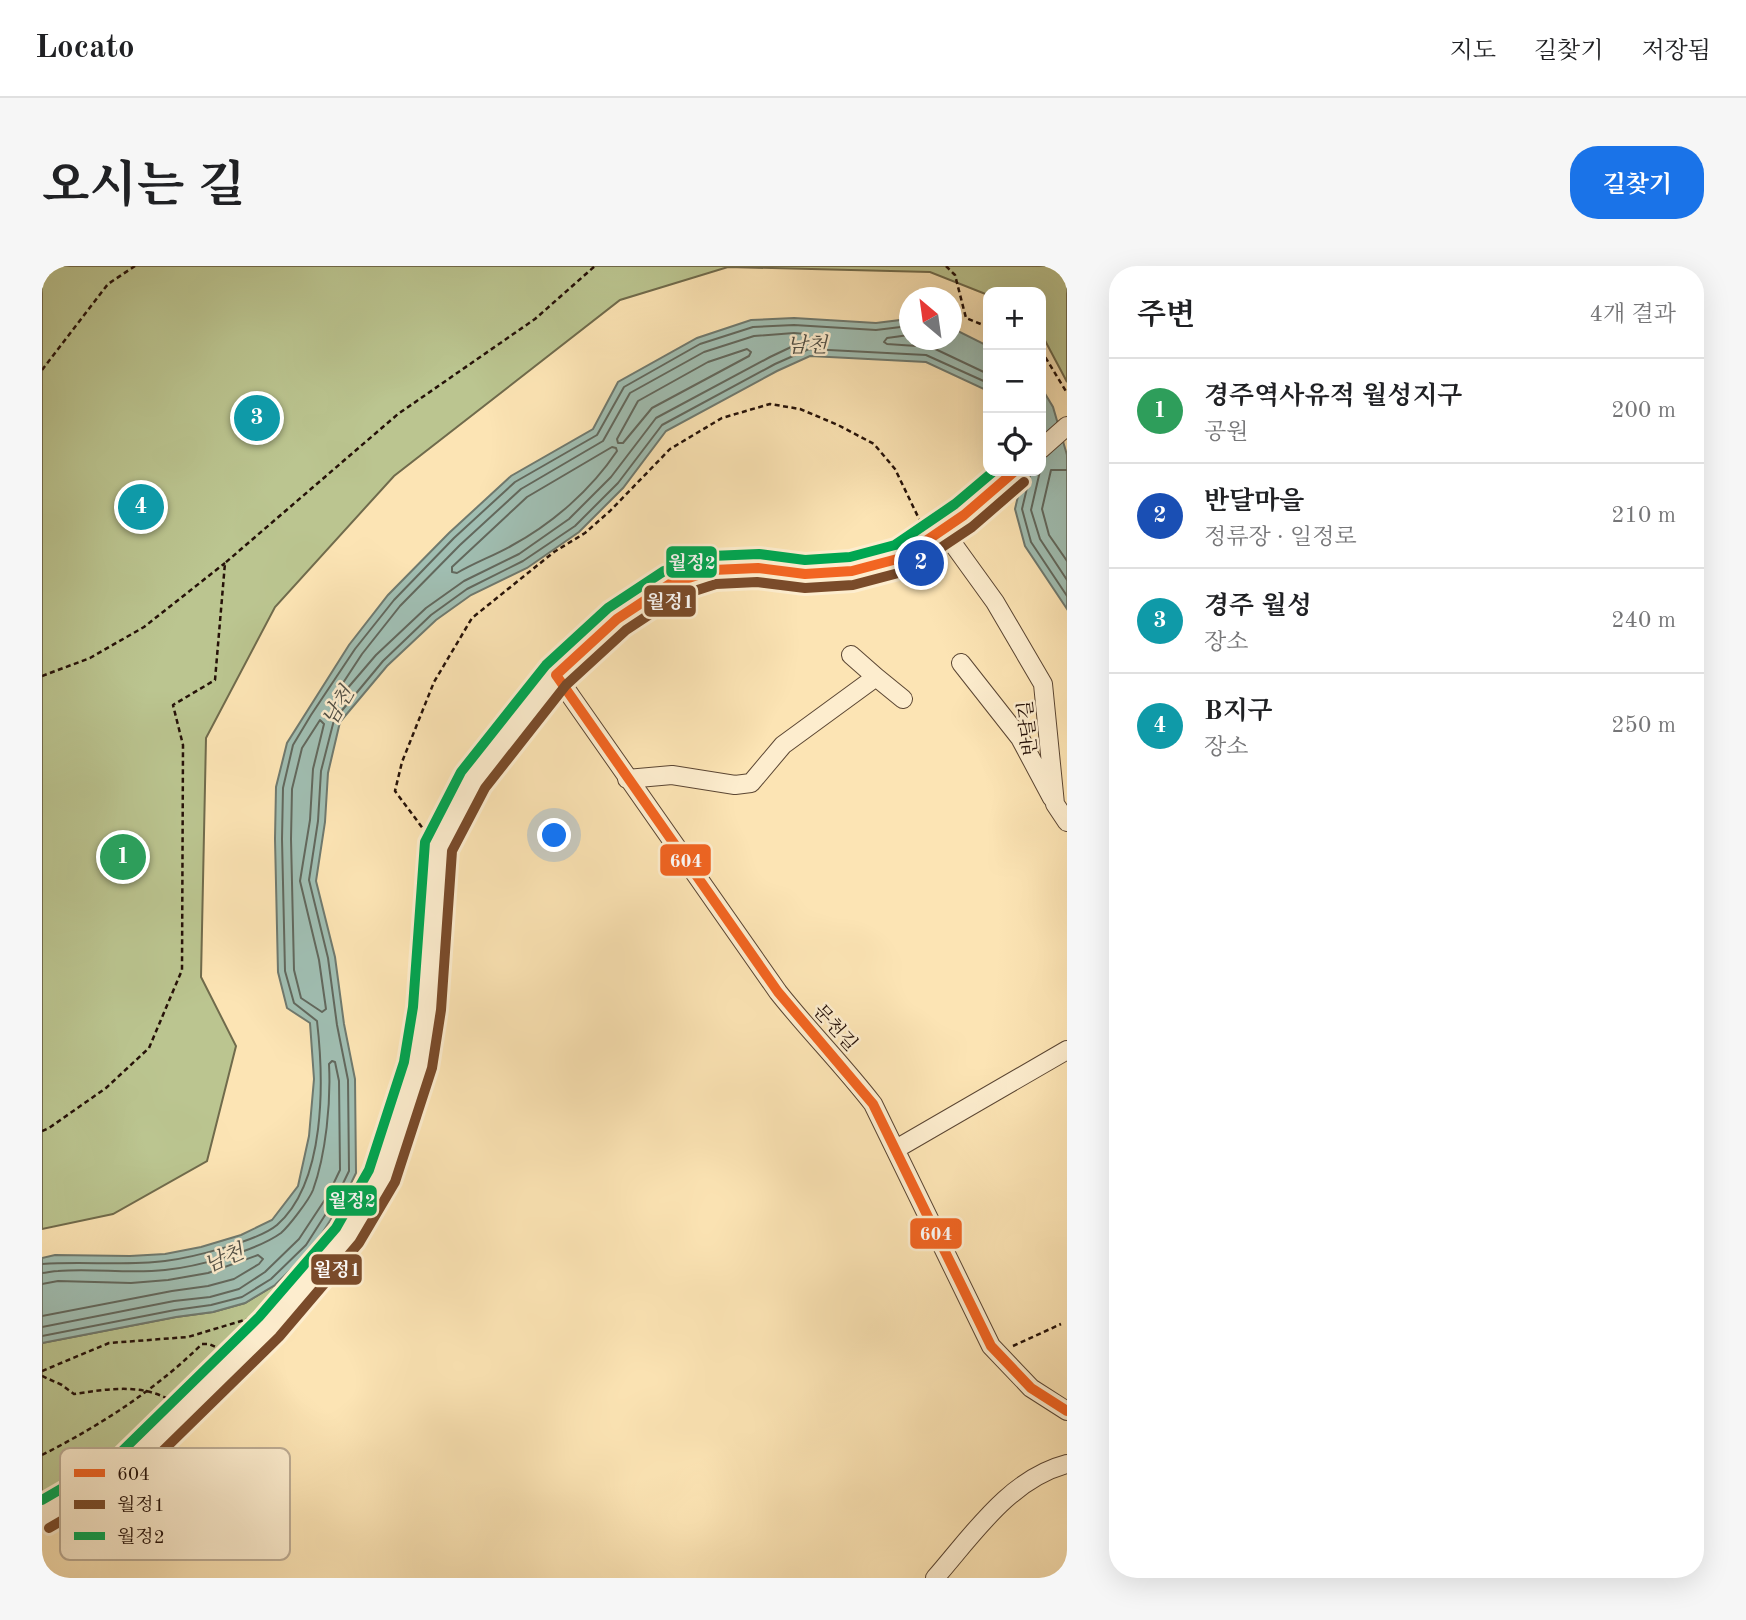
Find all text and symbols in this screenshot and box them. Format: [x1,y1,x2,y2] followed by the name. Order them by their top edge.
[35,32,135,65] text: Locato
[1450,40,1496,64] text: 지도
[1534,40,1603,64] text: 길찾기
[1641,40,1711,64] text: 저장됨
[1570,146,1704,219] button: 길찾기
[42,164,245,213] text: 오시는 길
[899,287,962,350] north arrow
[983,287,1046,476] map controls
[983,287,1046,350] button: +
[1137,301,1195,331] text: 주변
[1590,303,1676,326] text: 4개 결과
[787,334,829,357] water label: 남천
[983,350,1046,413] button: −
[1204,384,1462,410] text: 경주역사유적 월성지구
[234,392,280,444] pin: 3
[1153,399,1167,422] text: 1
[1611,399,1676,422] text: 200 m
[983,413,1046,476] button: locate
[1204,421,1248,444] text: 공원
[118,481,164,533] pin: 4
[1204,489,1304,515] text: 반달마을
[1153,504,1167,527] text: 2
[1611,504,1676,527] text: 210 m
[1204,526,1357,549] text: 정류장 · 일정로
[898,537,944,589] pin: 2
[665,545,718,579] line badge: 월정2
[668,552,716,574] text: 월정2
[643,584,697,618] line badge: 월정1
[646,591,694,613] text: 월정1
[1204,594,1312,620] text: 경주 월성
[1153,609,1167,632] text: 3
[1611,609,1676,632] text: 240 m
[1204,631,1248,654] text: 장소
[318,681,360,730] water label: 남천
[1015,699,1042,756] street label: 반달길
[1204,699,1273,725] text: B지구
[1153,714,1167,737] text: 4
[1611,714,1676,737] text: 250 m
[1204,736,1248,759] text: 장소
[537,818,571,852] your location
[100,831,146,883] pin: 1
[659,843,712,877] line badge: 604
[669,853,703,872] text: 604
[809,1001,861,1055] street label: 문천길
[325,1184,378,1217] line badge: 월정2
[328,1190,376,1212] text: 월정2
[909,1217,963,1250] line badge: 604
[919,1226,953,1245] text: 604
[201,1239,249,1277] water label: 남천
[310,1253,363,1286] line badge: 월정1
[313,1259,361,1281] text: 월정1
[60,1448,290,1560] legend
[117,1466,150,1485] text: 604
[117,1495,165,1516] text: 월정1
[117,1527,165,1548] text: 월정2

